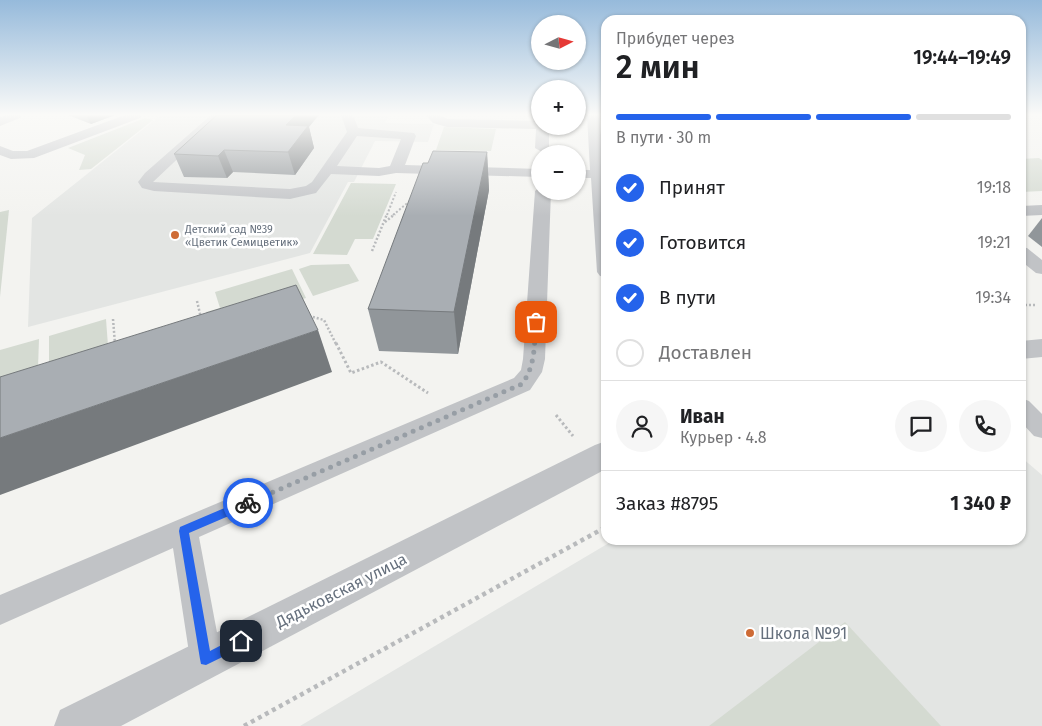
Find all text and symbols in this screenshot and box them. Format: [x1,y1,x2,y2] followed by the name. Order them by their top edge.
[531,15,586,70] north arrow
[531,15,586,200] map controls
[616,29,735,48] text: Прибудет через
[913,46,1011,69] text: 19:44–19:49
[616,48,699,86] text: 2 мин
[531,80,586,135] button: +
[616,128,711,147] text: В пути · 30 m
[531,145,586,200] button: −
[616,174,644,202] icon: check
[659,176,725,199] text: Принят
[977,178,1011,197] text: 19:18
[184,223,298,249] place label: Детский сад №39 «Цветик Семицветик»
[169,229,181,241] marker: Детский сад №39 «Цветик Семицветик»
[616,229,644,257] icon: check
[659,231,746,254] text: Готовится
[977,233,1011,252] text: 19:21
[616,284,644,312] icon: check
[659,286,716,309] text: В пути
[975,288,1011,307] text: 19:34
[515,301,557,343] pin
[522,308,550,336] icon: bag
[659,341,752,364] text: Доставлен
[616,400,668,452] button: person
[895,400,947,452] button: chat
[959,400,1011,452] button: phone
[680,405,725,428] text: Иван
[680,428,767,447] text: Курьер · 4.8
[223,478,273,528] courier
[234,489,262,517] icon: bike
[616,492,718,515] text: Заказ #8795
[950,492,1011,515] text: 1 340 ₽
[272,549,410,632] street label: Дядьковская улица
[220,620,262,662] pin
[760,624,847,643] place label: Школа №91
[227,627,255,655] icon: home
[744,627,756,639] marker: Школа №91

